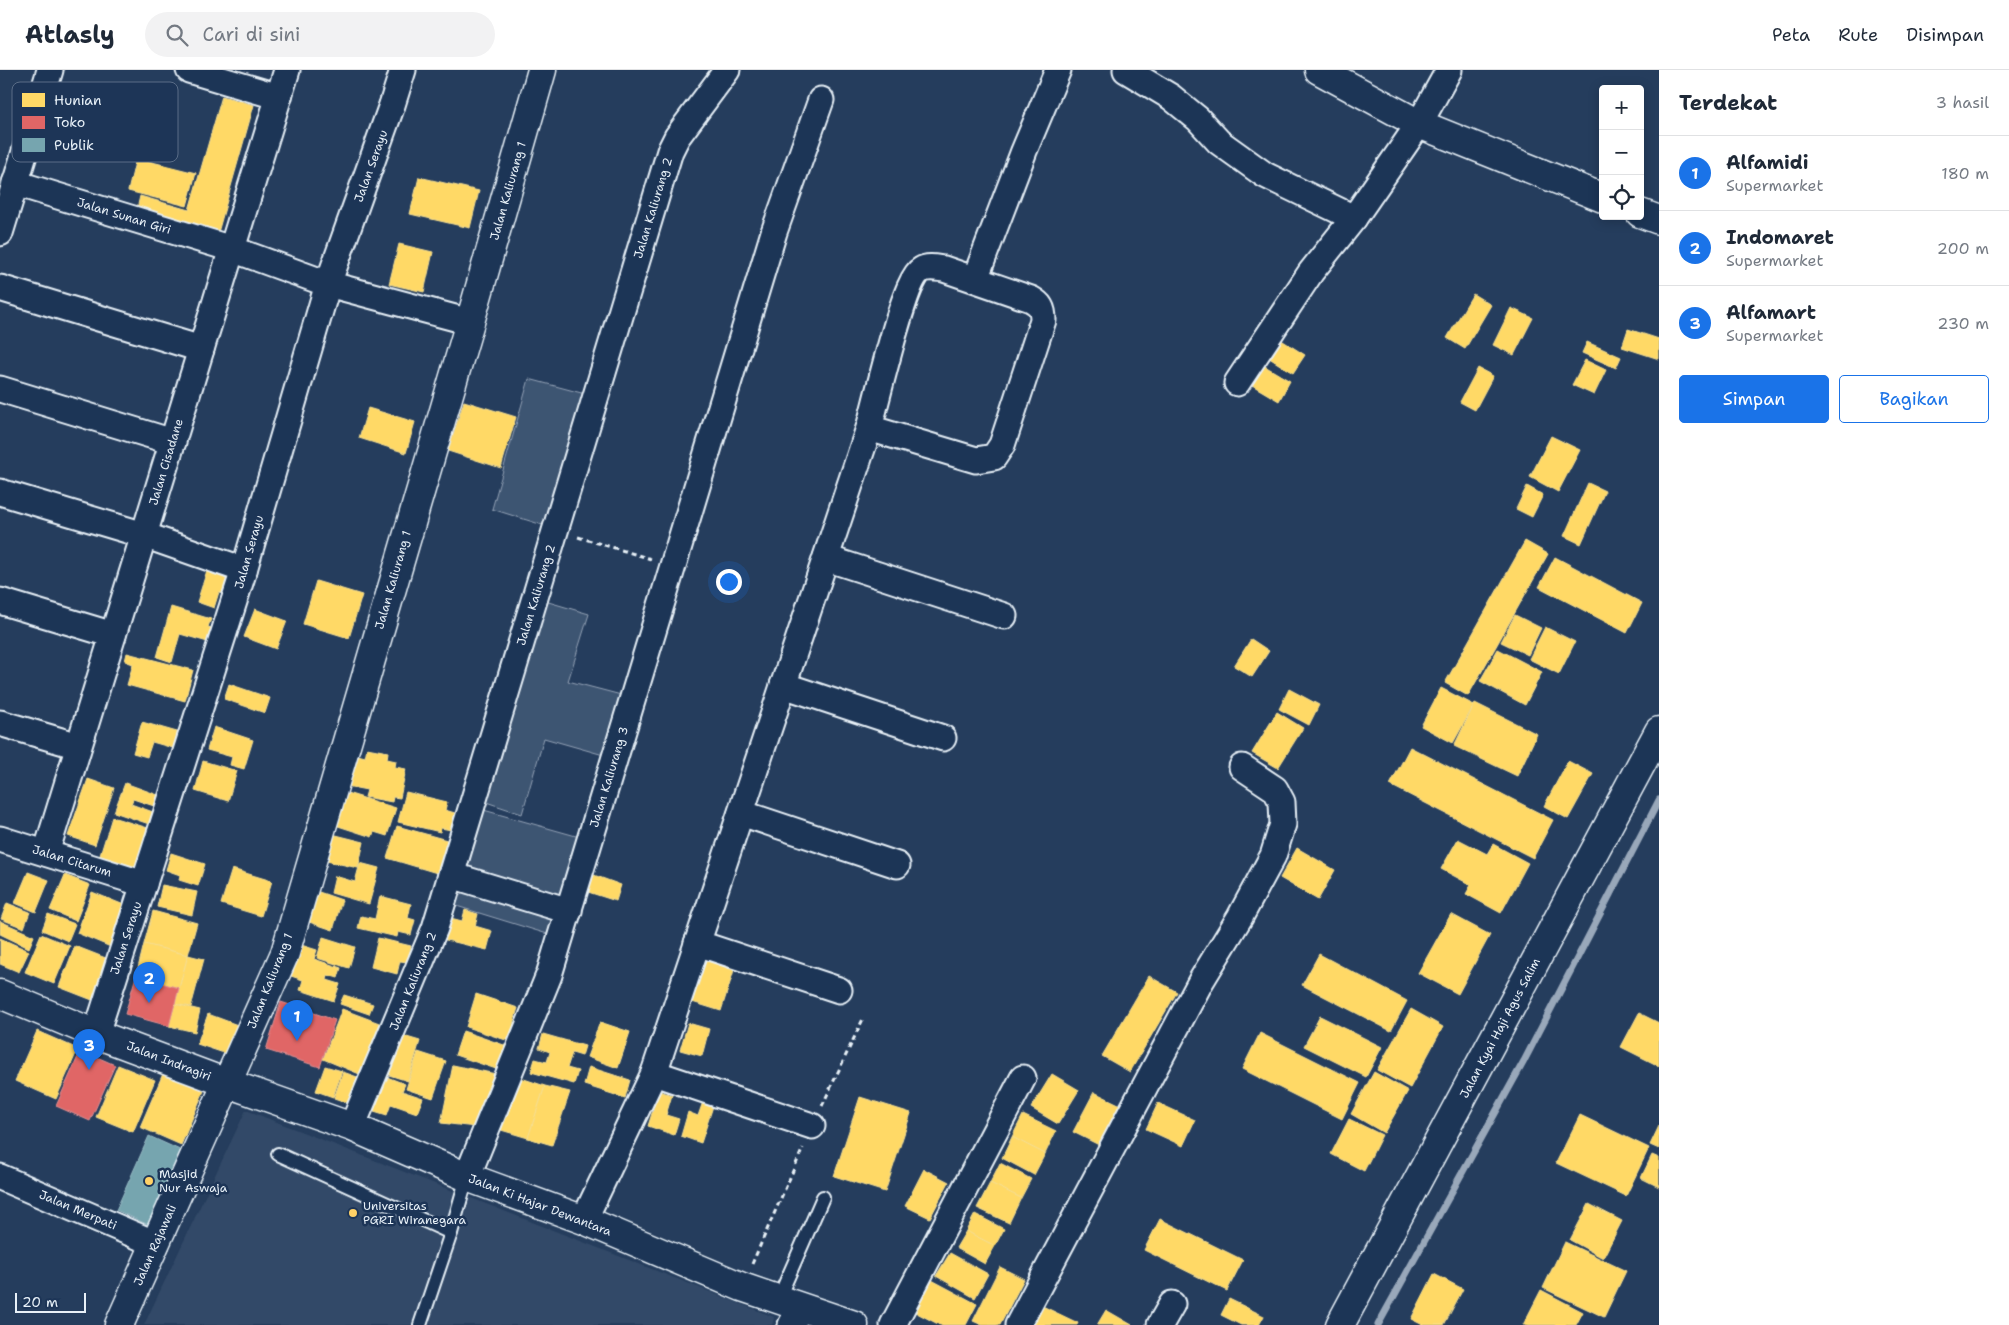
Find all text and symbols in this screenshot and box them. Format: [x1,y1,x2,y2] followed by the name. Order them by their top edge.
[145,12,495,57] search box
[25,19,115,51] text: Atlasly
[163,21,191,49] icon: search
[203,22,300,47] text: Cari di sini
[1772,23,1810,47] text: Peta
[1838,23,1878,47] text: Rute
[1906,23,1984,47] text: Disimpan
[12,82,178,162] legend
[1599,85,1644,220] map controls
[1599,85,1644,130] button: +
[1679,89,1777,117] text: Terdekat
[54,91,102,109] text: Hunian
[1936,92,1989,113] text: 3 hasil
[54,113,85,131] text: Toko
[350,128,392,204] street label: Jalan Serayu
[1599,130,1644,175] button: −
[54,136,94,154] text: Publik
[486,140,530,242] street label: Jalan Kaliurang 1
[1726,150,1809,175] text: Alfamidi
[630,155,676,261] street label: Jalan Kaliurang 2
[1691,163,1699,184] text: 1
[1941,163,1989,184] text: 180 m
[1599,175,1644,220] button: locate
[1726,175,1823,196] text: Supermarket
[75,194,173,238] street label: Jalan Sunan Giri
[1726,225,1834,250] text: Indomaret
[1689,238,1701,259] text: 2
[1937,238,1989,259] text: 200 m
[1726,250,1823,271] text: Supermarket
[1726,300,1816,325] text: Alfamart
[1689,313,1701,334] text: 3
[1937,313,1989,334] text: 230 m
[1726,325,1823,346] text: Supermarket
[1679,375,1829,423] button: Simpan
[1839,375,1989,423] button: Bagikan
[145,417,187,507] street label: Jalan Cisadane
[231,513,267,591] street label: Jalan Serayu
[371,529,415,631] street label: Jalan Kaliurang 1
[513,542,559,648] street label: Jalan Kaliurang 2
[716,569,742,595] your location
[586,724,632,830] street label: Jalan Kaliurang 3
[30,841,114,881] street label: Jalan Citarum
[107,899,145,977] street label: Jalan Serayu
[386,929,440,1033] street label: Jalan Kaliurang 2
[244,931,296,1031] street label: Jalan Kaliurang 1
[1456,955,1544,1101] street label: Jalan Kyai Haji Agus Salim
[133,962,165,1003] pin: 2
[281,1000,313,1041] pin: 1
[73,1029,105,1070] pin: 3
[124,1038,214,1084] street label: Jalan Indragiri
[159,1166,228,1196] place label: Masjid Nur Aswaja
[466,1170,614,1240] street label: Jalan Ki Hajar Dewantara
[143,1175,155,1187] marker: Masjid Nur Aswaja
[37,1186,119,1234] street label: Jalan Merpati
[363,1198,466,1228] place label: Universitas PGRI Wiranegara
[130,1202,180,1288] street label: Jalan Rajawali
[347,1207,359,1219] marker: Universitas PGRI Wiranegara
[15,1290,86,1313] scale bar
[22,1293,58,1311] text: 20 m

